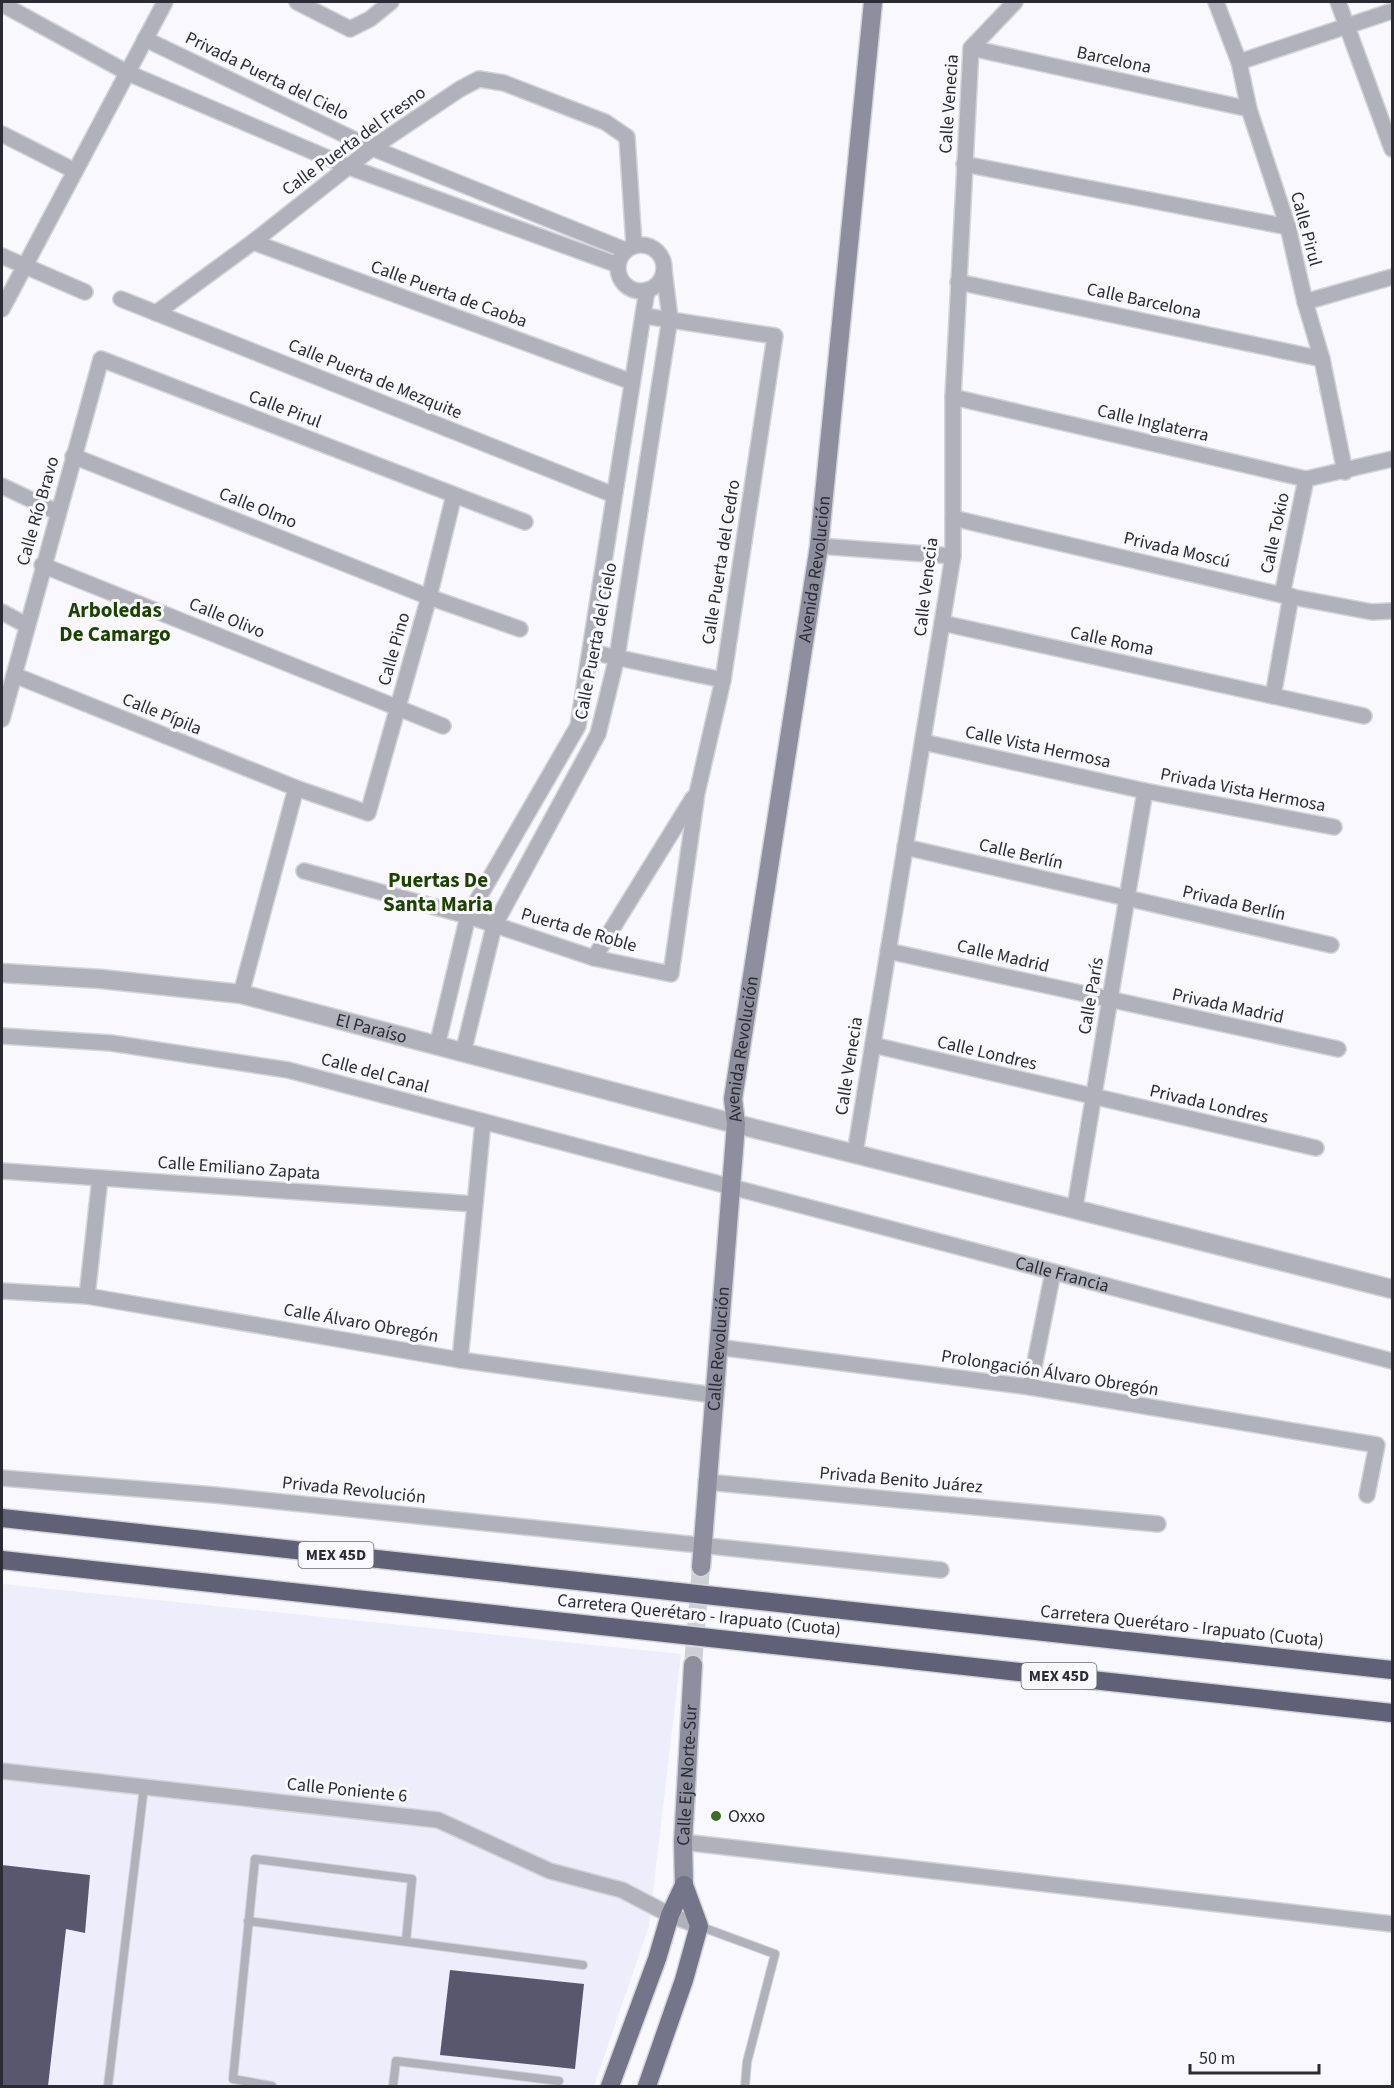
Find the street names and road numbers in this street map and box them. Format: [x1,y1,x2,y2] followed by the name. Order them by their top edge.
[181,25,353,127] street label: Privada Puerta del Cielo
[1074,40,1154,80] street label: Barcelona
[933,54,965,154] street label: Calle Venecia
[277,80,431,202] street label: Calle Puerta del Fresno
[1284,189,1328,269] street label: Calle Pirul
[367,254,531,334] street label: Calle Puerta de Caoba
[1084,277,1204,325] street label: Calle Barcelona
[284,333,466,425] street label: Calle Puerta de Mezquite
[245,384,325,434] street label: Calle Pirul
[1095,398,1211,448] street label: Calle Inglaterra
[10,453,66,569] street label: Calle Río Bravo
[696,478,746,646] street label: Calle Puerta del Cedro
[215,481,301,535] street label: Calle Olmo
[1254,490,1296,576] street label: Calle Tokio
[792,494,836,644] street label: Avenida Revolución
[1121,526,1233,574] street label: Privada Moscú
[908,536,944,638] street label: Calle Venecia
[568,560,624,722] street label: Calle Puerta del Cielo
[185,591,269,645] street label: Calle Olivo
[372,609,416,689] street label: Calle Pino
[1068,620,1156,662] street label: Calle Roma
[118,687,206,741] street label: Calle Pípila
[963,719,1113,775] street label: Calle Vista Hermosa
[1158,762,1328,818] street label: Privada Vista Hermosa
[976,832,1066,876] street label: Calle Berlín
[1180,879,1288,927] street label: Privada Berlín
[518,902,640,958] street label: Puerta de Roble
[954,933,1052,979] street label: Calle Madrid
[1072,956,1110,1036] street label: Calle París
[720,974,764,1124] street label: Avenida Revolución
[1170,982,1286,1030] street label: Privada Madrid
[333,1007,410,1050] street label: El Paraíso
[829,1015,869,1117] street label: Calle Venecia
[935,1029,1039,1077] street label: Calle Londres
[318,1047,432,1099] street label: Calle del Canal
[1147,1078,1271,1130] street label: Privada Londres
[157,1150,321,1186] street label: Calle Emiliano Zapata
[1013,1250,1112,1298] street label: Calle Francia
[701,1285,736,1412] street label: Calle Revolución
[281,1297,441,1349] street label: Calle Álvaro Obregón
[939,1343,1161,1403] street label: Prolongación Álvaro Obregón
[818,1460,984,1500] street label: Privada Benito Juárez
[281,1470,427,1510] street label: Privada Revolución
[298,1542,374,1568] road number: MEX 45D
[556,1588,842,1642] street label: Carretera Querétaro - Irapuato (Cuota)
[1039,1599,1325,1653] street label: Carretera Querétaro - Irapuato (Cuota)
[1022,1663,1096,1689] road number: MEX 45D
[670,1703,703,1846] street label: Calle Eje Norte-Sur
[286,1771,408,1809] street label: Calle Poniente 6

